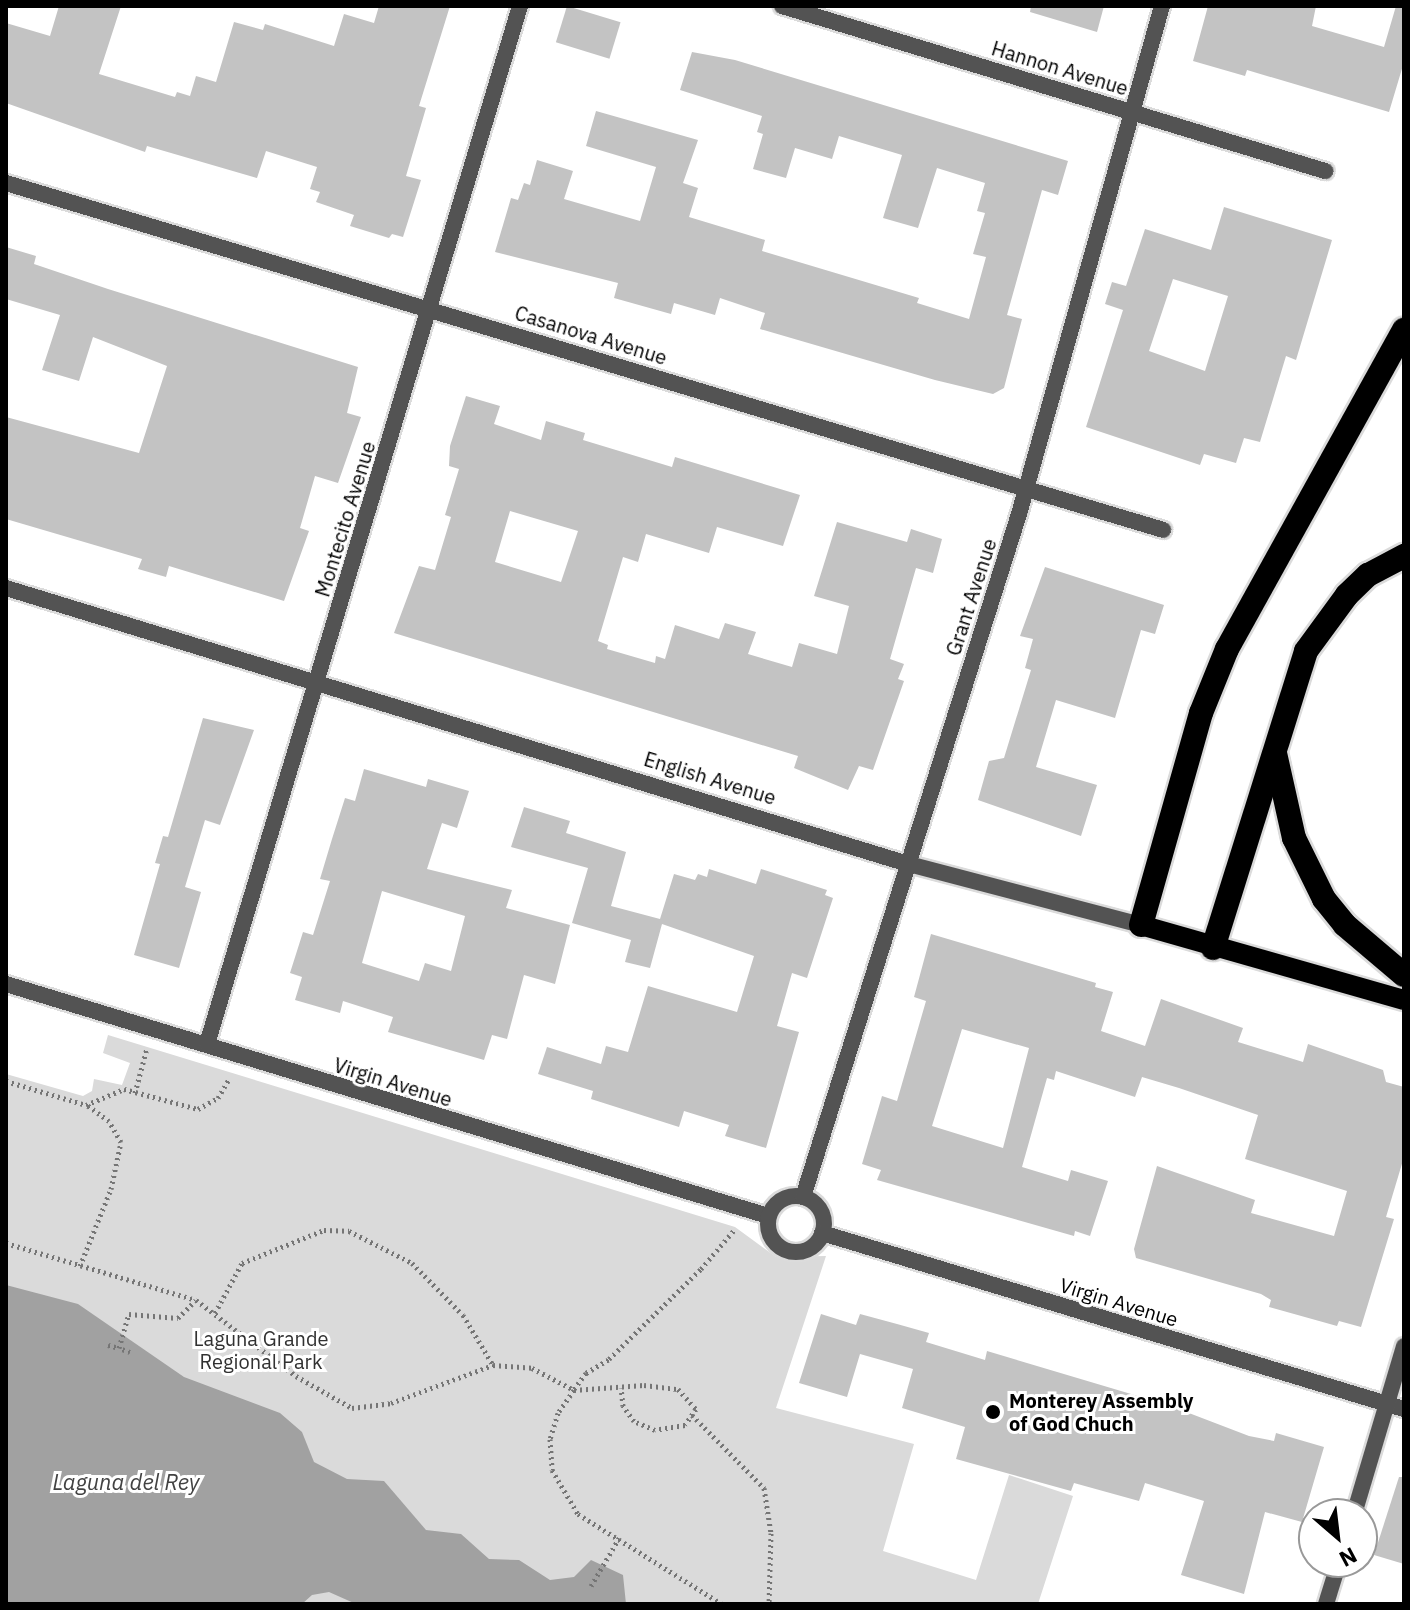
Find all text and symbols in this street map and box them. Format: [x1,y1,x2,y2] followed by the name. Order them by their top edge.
[989,36,1131,100] street label: Hannon Avenue
[512,300,670,370] street label: Casanova Avenue
[310,438,380,600] street label: Montecito Avenue
[941,535,1001,659] street label: Grant Avenue
[641,747,779,809] street label: English Avenue
[331,1053,455,1111] street label: Virgin Avenue
[1057,1273,1181,1331] street label: Virgin Avenue
[193,1326,329,1373] park label: Laguna Grande Regional Park
[1009,1388,1193,1435] place label: Monterey Assembly of God Chuch
[984,1403,1002,1421] marker: Monterey Assembly of God Chuch
[53,1469,199,1495] water label: Laguna del Rey
[1298,1498,1378,1578] north arrow
[1335,1541,1362,1574] text: N

